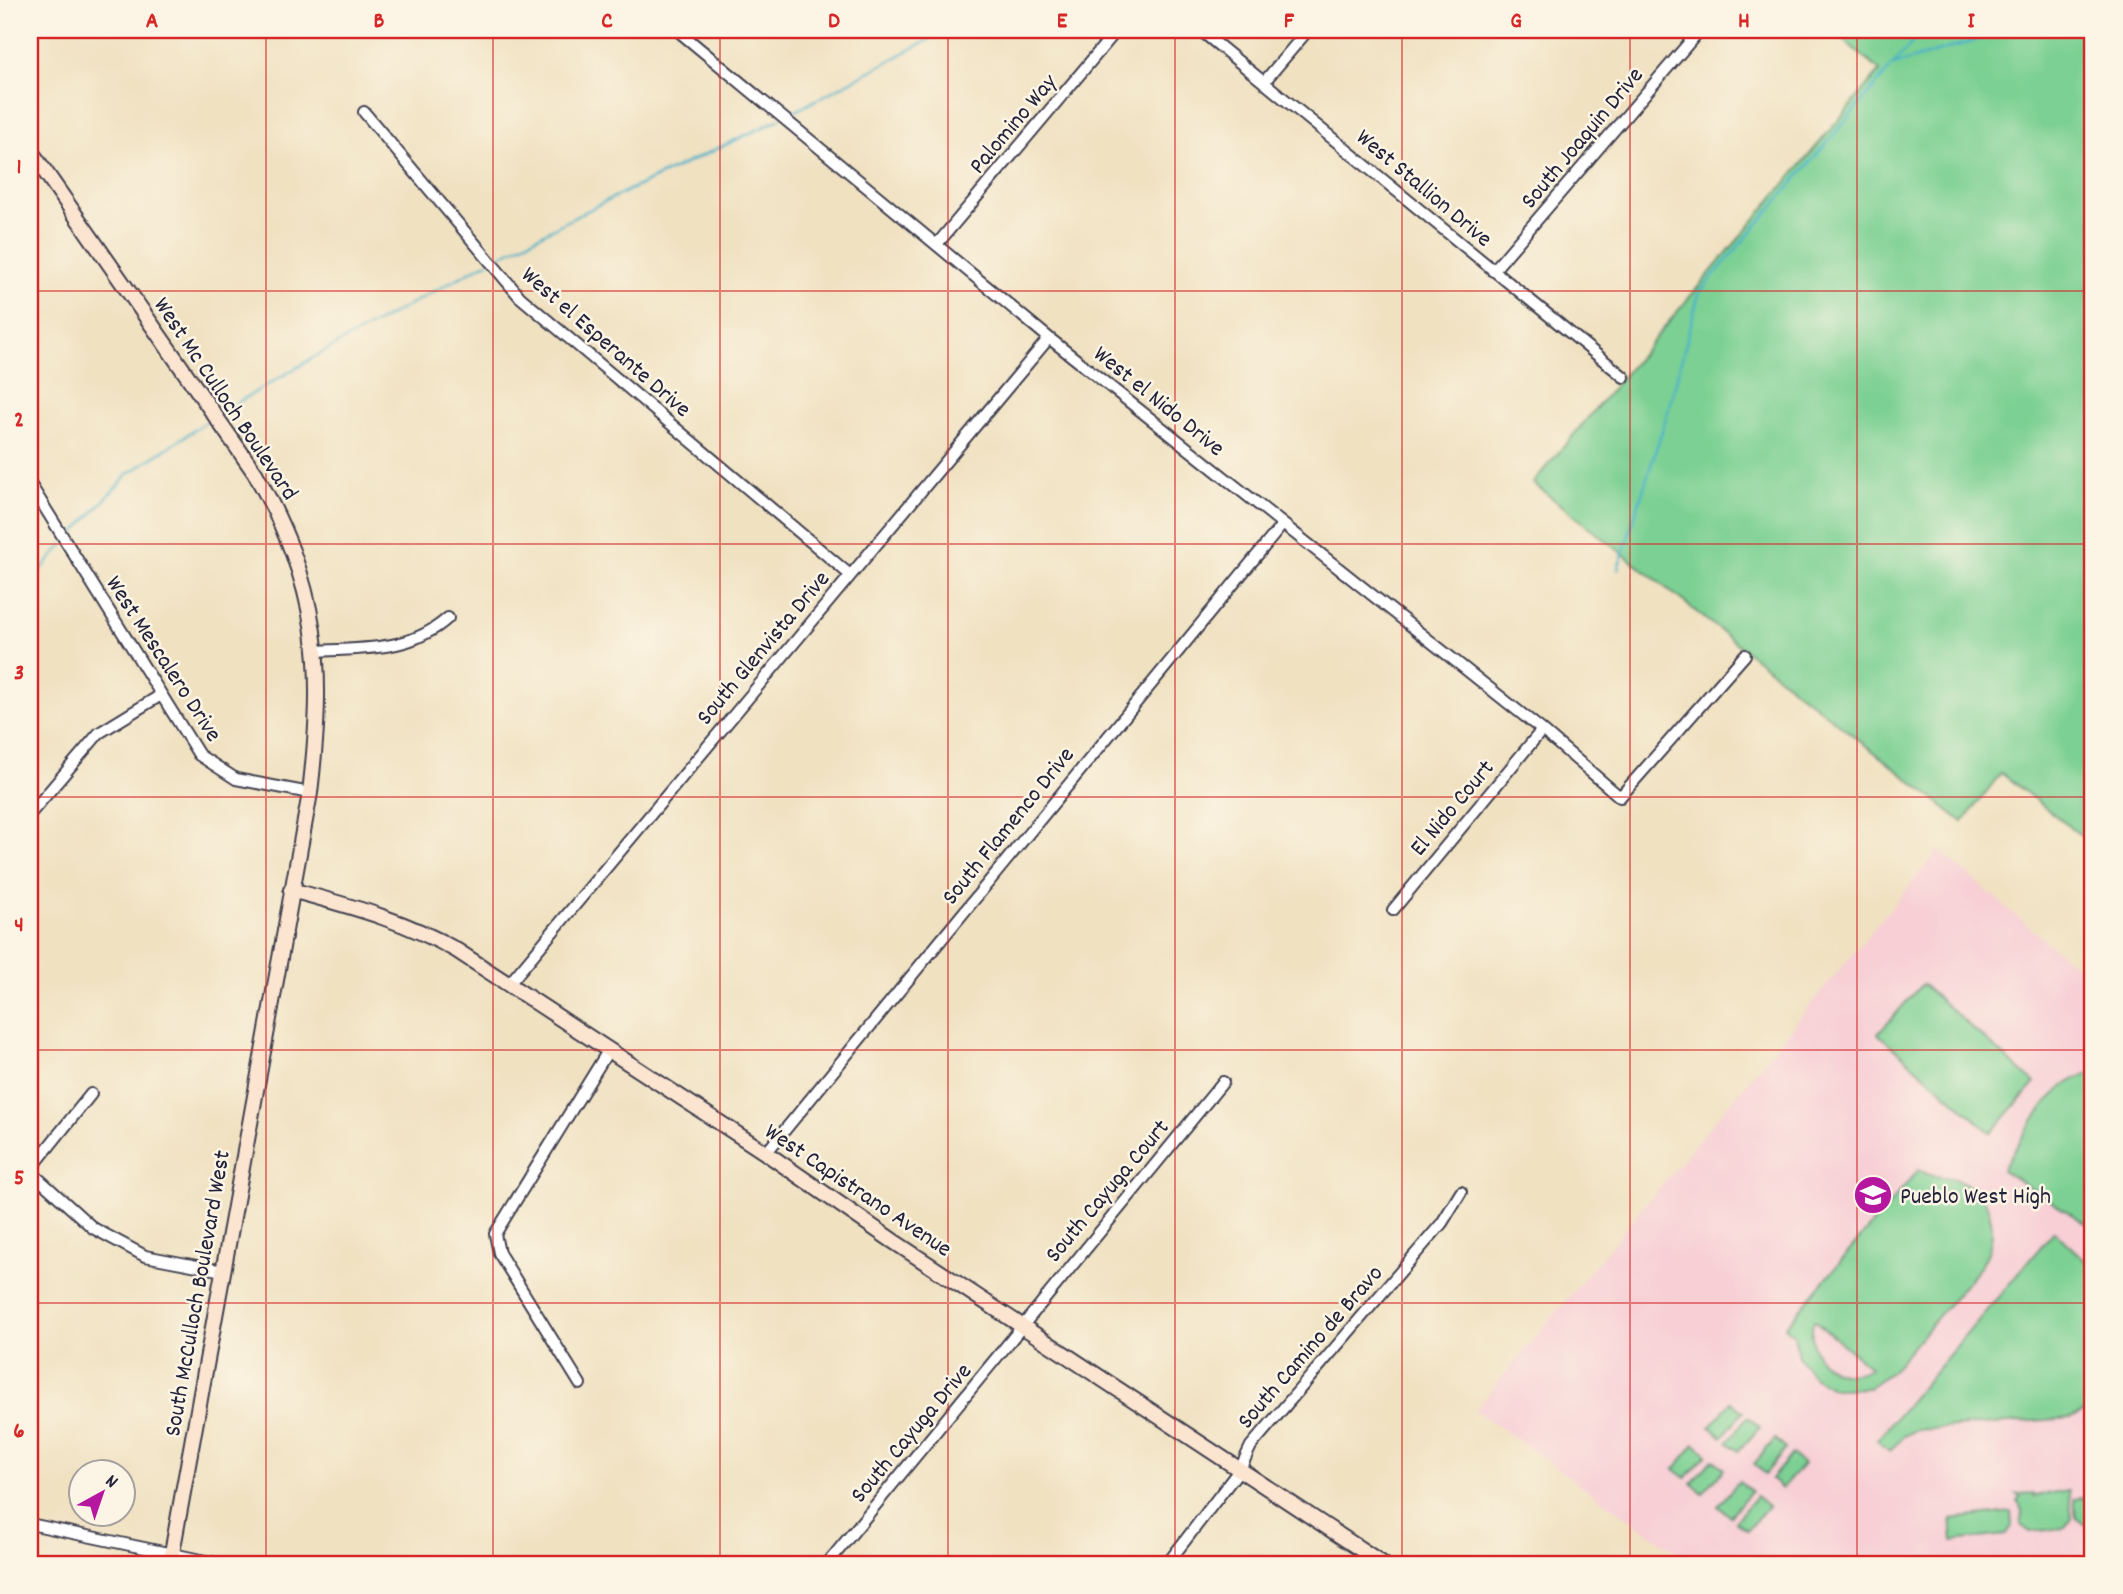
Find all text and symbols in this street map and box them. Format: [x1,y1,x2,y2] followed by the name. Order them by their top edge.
[146,6,158,39] text: A
[374,6,385,39] text: B
[601,6,613,39] text: C
[828,6,840,39] text: D
[1057,6,1068,39] text: E
[1284,6,1295,39] text: F
[1510,6,1522,39] text: G
[1738,6,1750,39] text: H
[1967,6,1975,39] text: I
[1514,61,1653,217] street label: South Joaquin Drive
[962,67,1067,182] street label: Palomino Way
[1347,122,1499,257] street label: West Stallion Drive
[16,152,22,185] text: 1
[513,260,698,427] street label: West el Esperante Drive
[144,291,305,508] street label: West Mc Culloch Boulevard
[1085,339,1231,466] street label: West el Nido Drive
[14,405,24,438] text: 2
[689,564,839,734] street label: South Glenvista Drive
[96,570,229,749] street label: West Mescalero Drive
[14,658,24,691] text: 3
[935,740,1084,913] street label: South Flamenco Drive
[1403,753,1504,864] street label: El Nido Court
[14,910,24,943] text: 4
[1038,1113,1179,1271] street label: South Cayuga Court
[757,1116,958,1267] street label: West Capistrano Avenue
[157,1148,241,1439] street label: South McCulloch Boulevard West
[14,1163,24,1196] text: 5
[1852,1174,1894,1216] school or university icon: Pueblo West High
[1900,1181,2051,1215] place label: Pueblo West High
[1230,1258,1392,1438] street label: South Camino de Bravo
[843,1356,981,1511] street label: South Cayuga Drive
[13,1416,25,1449] text: 6
[66,1458,136,1528] north arrow
[98,1469,123,1496] text: N

